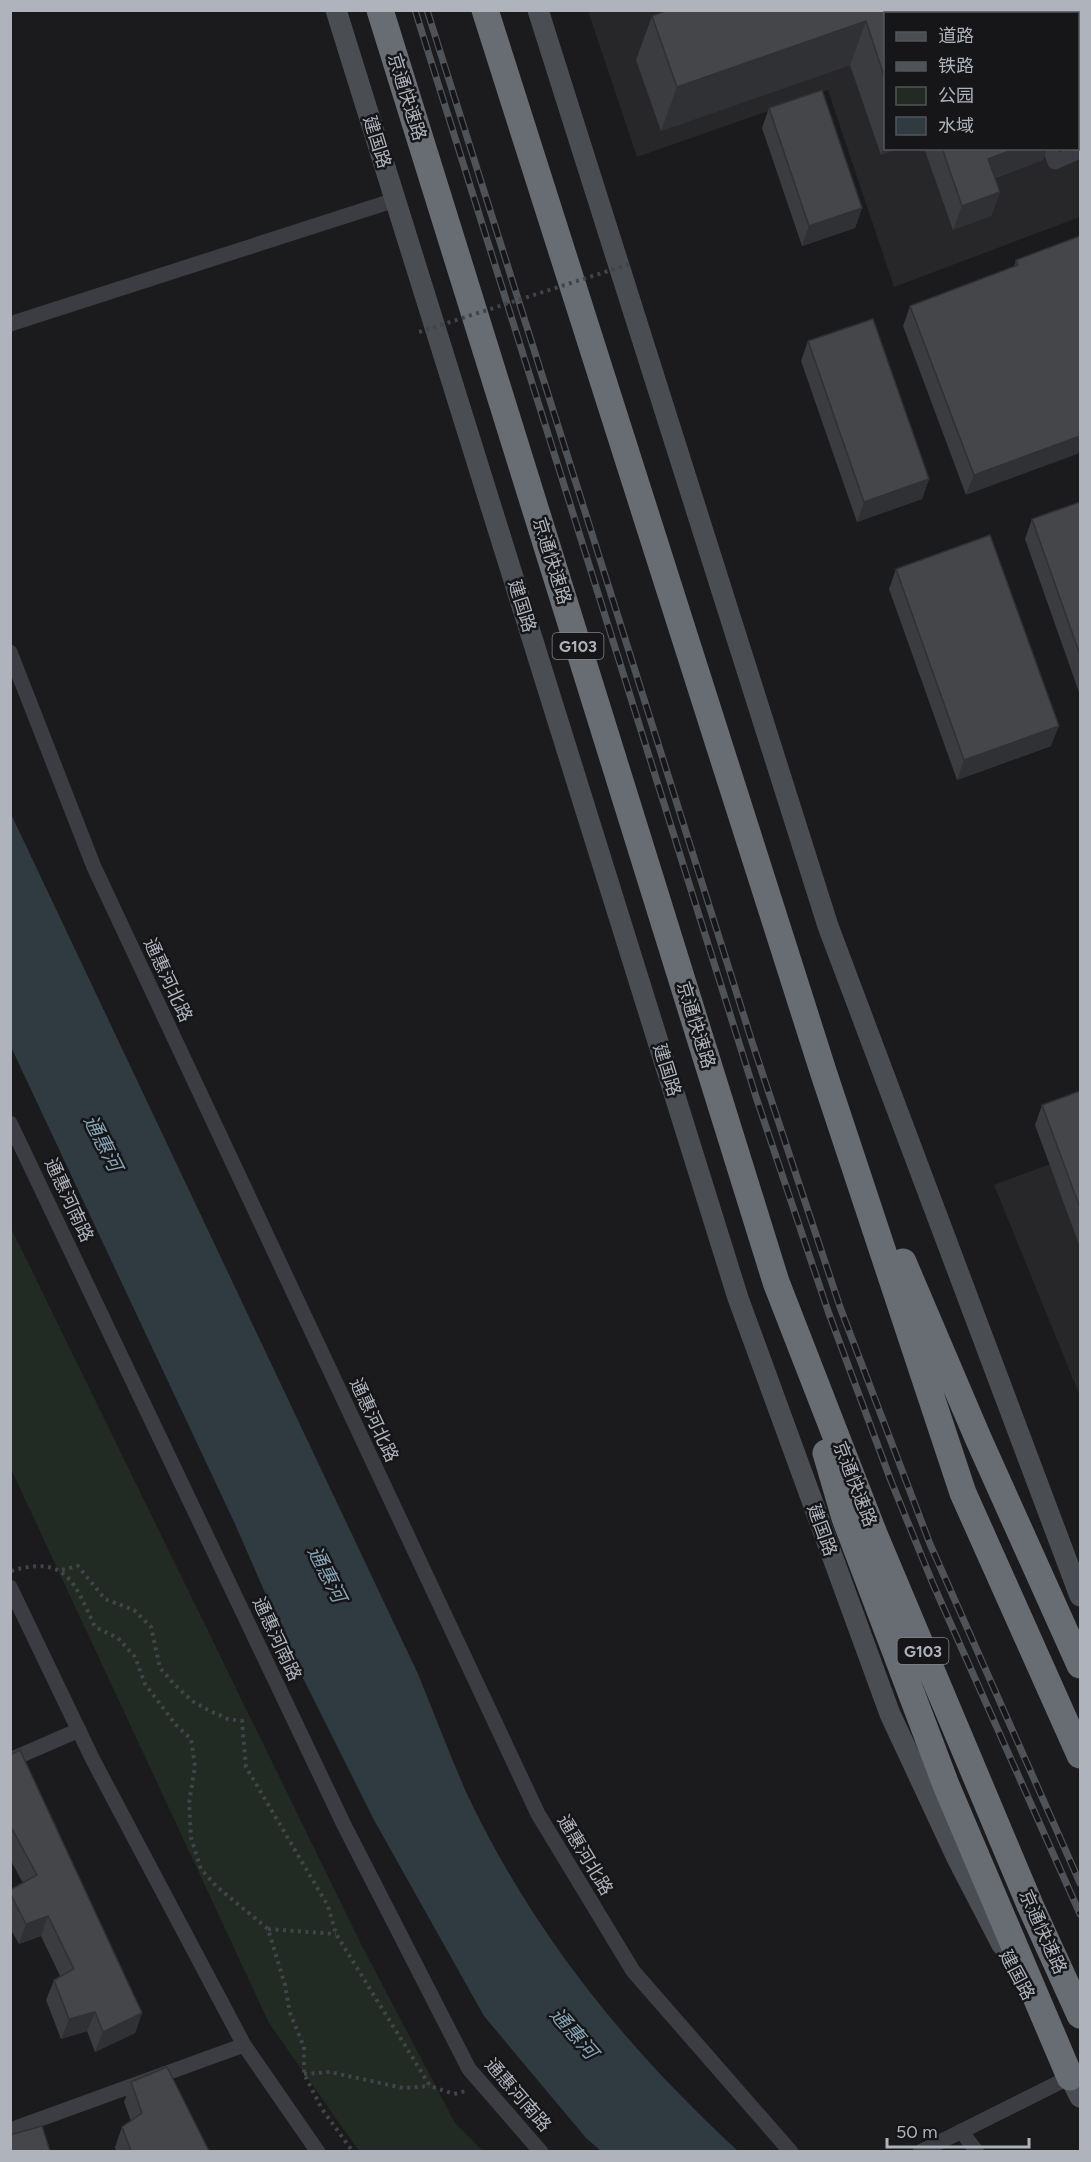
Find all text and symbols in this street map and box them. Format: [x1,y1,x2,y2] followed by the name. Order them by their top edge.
[884,12,1079,150] legend
[938,25,974,47] text: 道路
[383,51,431,143] street label: 京通快速路
[938,55,974,77] text: 铁路
[938,85,974,107] text: 公园
[359,113,395,171] street label: 建国路
[938,115,974,137] text: 水域
[528,515,576,607] street label: 京通快速路
[504,577,540,635] street label: 建国路
[552,633,604,659] road number: G103
[139,935,197,1025] street label: 通惠河北路
[672,979,720,1071] street label: 京通快速路
[649,1041,685,1099] street label: 建国路
[79,1111,129,1179] water label: 通惠河
[40,1155,98,1245] street label: 通惠河南路
[345,1375,403,1465] street label: 通惠河北路
[829,1438,881,1530] street label: 京通快速路
[802,1501,842,1559] street label: 建国路
[303,1542,353,1610] water label: 通惠河
[248,1594,306,1684] street label: 通惠河南路
[898,1638,948,1664] road number: G103
[552,1811,618,1899] street label: 通惠河北路
[1015,1886,1071,1978] street label: 京通快速路
[995,1946,1039,2004] street label: 建国路
[545,2002,605,2067] water label: 通惠河
[480,2054,556,2136] street label: 通惠河南路
[887,2111,1030,2149] scale bar
[896,2121,938,2143] text: 50 m

